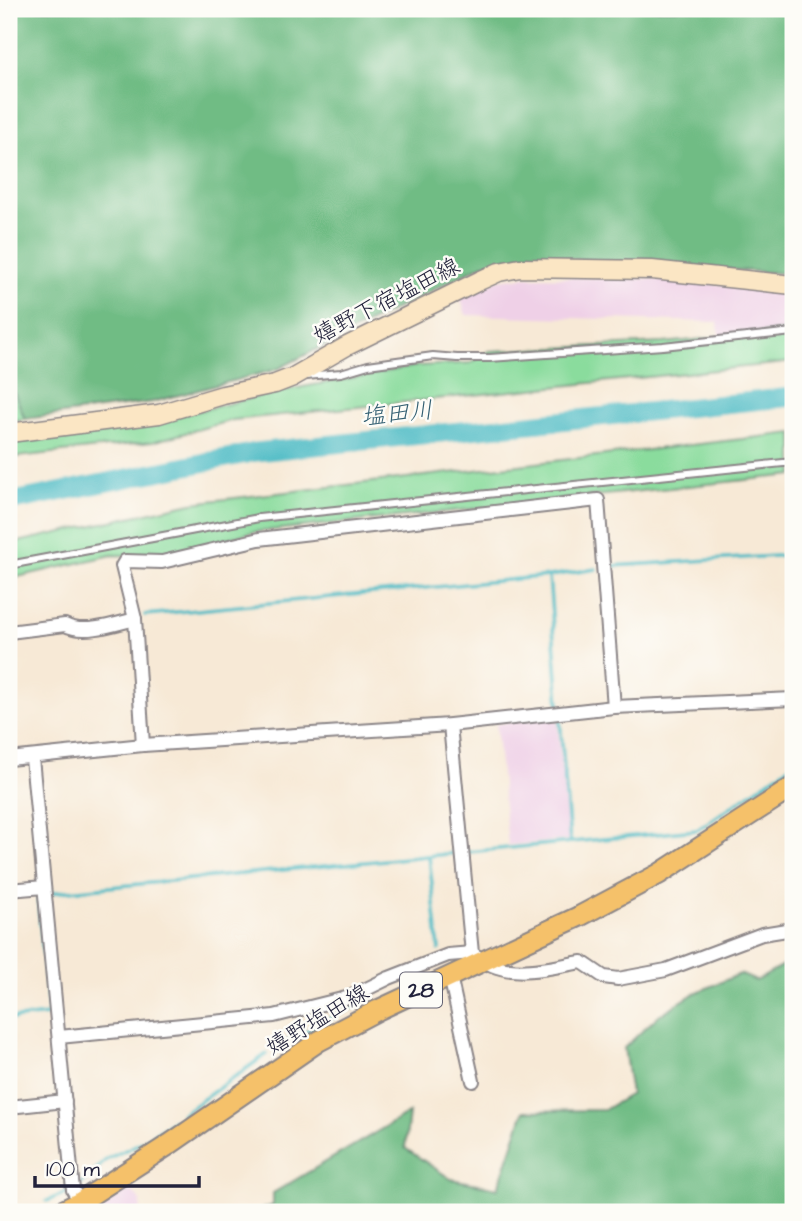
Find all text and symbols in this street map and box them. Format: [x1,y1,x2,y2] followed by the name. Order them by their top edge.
[307,250,465,352] street label: 嬉野下宿塩田線
[360,393,435,435] water label: 塩田川
[400,972,442,1007] road number: 28
[260,977,375,1063] street label: 嬉野塩田線
[35,1144,200,1188] scale bar
[46,1155,101,1184] text: 100 m

